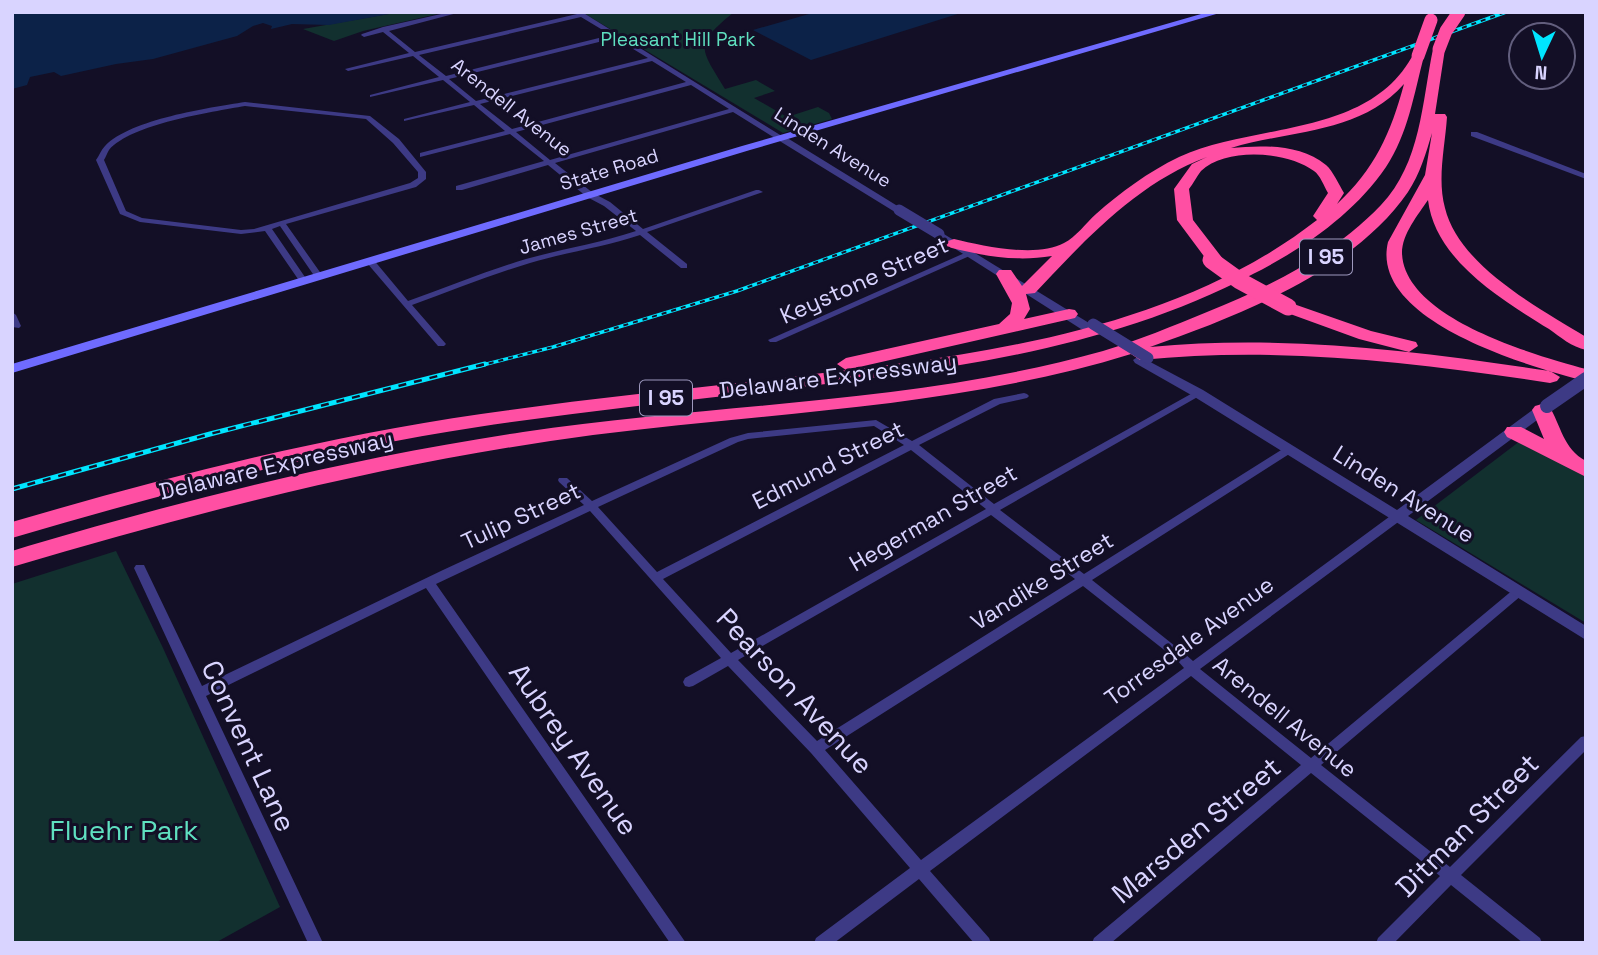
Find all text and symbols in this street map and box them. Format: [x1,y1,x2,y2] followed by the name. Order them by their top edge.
[1507,21,1577,91] north arrow
[601,27,755,52] park label: Pleasant Hill Park
[446,53,577,162] street label: Arendell Avenue
[1534,60,1548,85] text: N
[769,101,896,193] street label: Linden Avenue
[557,143,661,196] street label: State Road
[516,203,640,260] street label: James Street
[775,229,953,331] street label: Keystone Street
[1300,240,1352,274] road number: I 95
[717,347,959,405] street label: Delaware Expressway
[640,380,692,416] road number: I 95
[747,414,909,516] street label: Edmund Street
[156,423,396,507] street label: Delaware Expressway
[1328,438,1480,550] street label: Linden Avenue
[844,458,1022,578] street label: Hegerman Street
[457,475,585,557] street label: Tulip Street
[965,525,1119,637] street label: Vandike Street
[1098,569,1280,713] street label: Torresdale Avenue
[709,600,881,782] street label: Pearson Avenue
[1207,650,1363,784] street label: Arendell Avenue
[194,655,304,837] street label: Convent Lane
[501,656,647,842] street label: Aubrey Avenue
[1388,746,1546,904] street label: Ditman Street
[1104,749,1288,911] street label: Marsden Street
[50,812,198,848] park label: Fluehr Park

